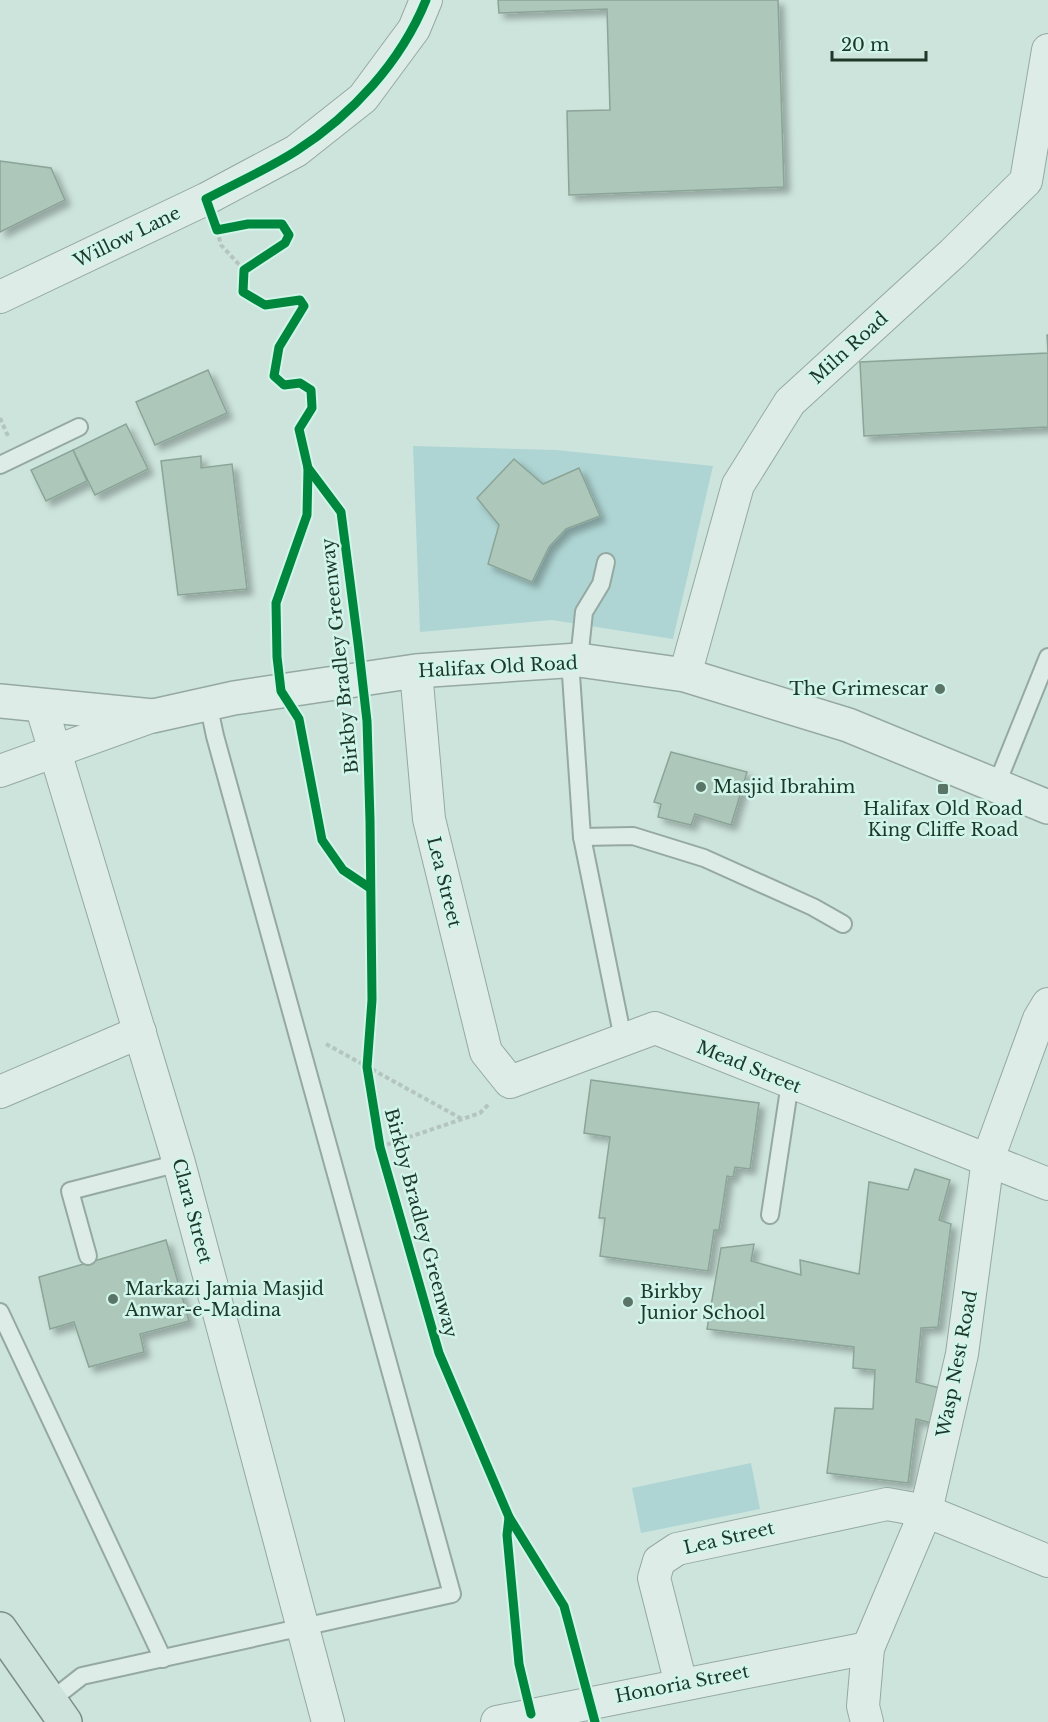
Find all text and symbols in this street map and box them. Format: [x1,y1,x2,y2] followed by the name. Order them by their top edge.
[832,24,926,62] scale bar
[841,34,889,56] text: 20 m
[69,202,184,273] street label: Willow Lane
[806,307,892,389] street label: Miln Road
[317,537,363,775] street label: Birkby Bradley Greenway
[418,652,578,682] street label: Halifax Old Road
[789,678,928,700] place label: The Grimescar
[933,682,947,696] marker: The Grimescar
[713,776,855,798] place label: Masjid Ibrahim
[694,780,708,794] marker: Masjid Ibrahim
[936,782,950,796] marker: Halifax Old Road King Cliffe Road
[863,798,1023,841] place label: Halifax Old Road King Cliffe Road
[422,834,466,930] street label: Lea Street
[693,1036,805,1098] street label: Mead Street
[380,1106,462,1341] street label: Birkby Bradley Greenway
[167,1156,217,1266] street label: Clara Street
[124,1278,324,1321] place label: Markazi Jamia Masjid Anwar-e-Madina
[638,1281,766,1324] place label: Birkby Junior School
[932,1289,982,1440] street label: Wasp Nest Road
[106,1292,120,1306] marker: Markazi Jamia Masjid Anwar-e-Madina
[621,1295,635,1309] marker: Birkby Junior School
[681,1517,777,1559] street label: Lea Street
[613,1660,751,1708] street label: Honoria Street

